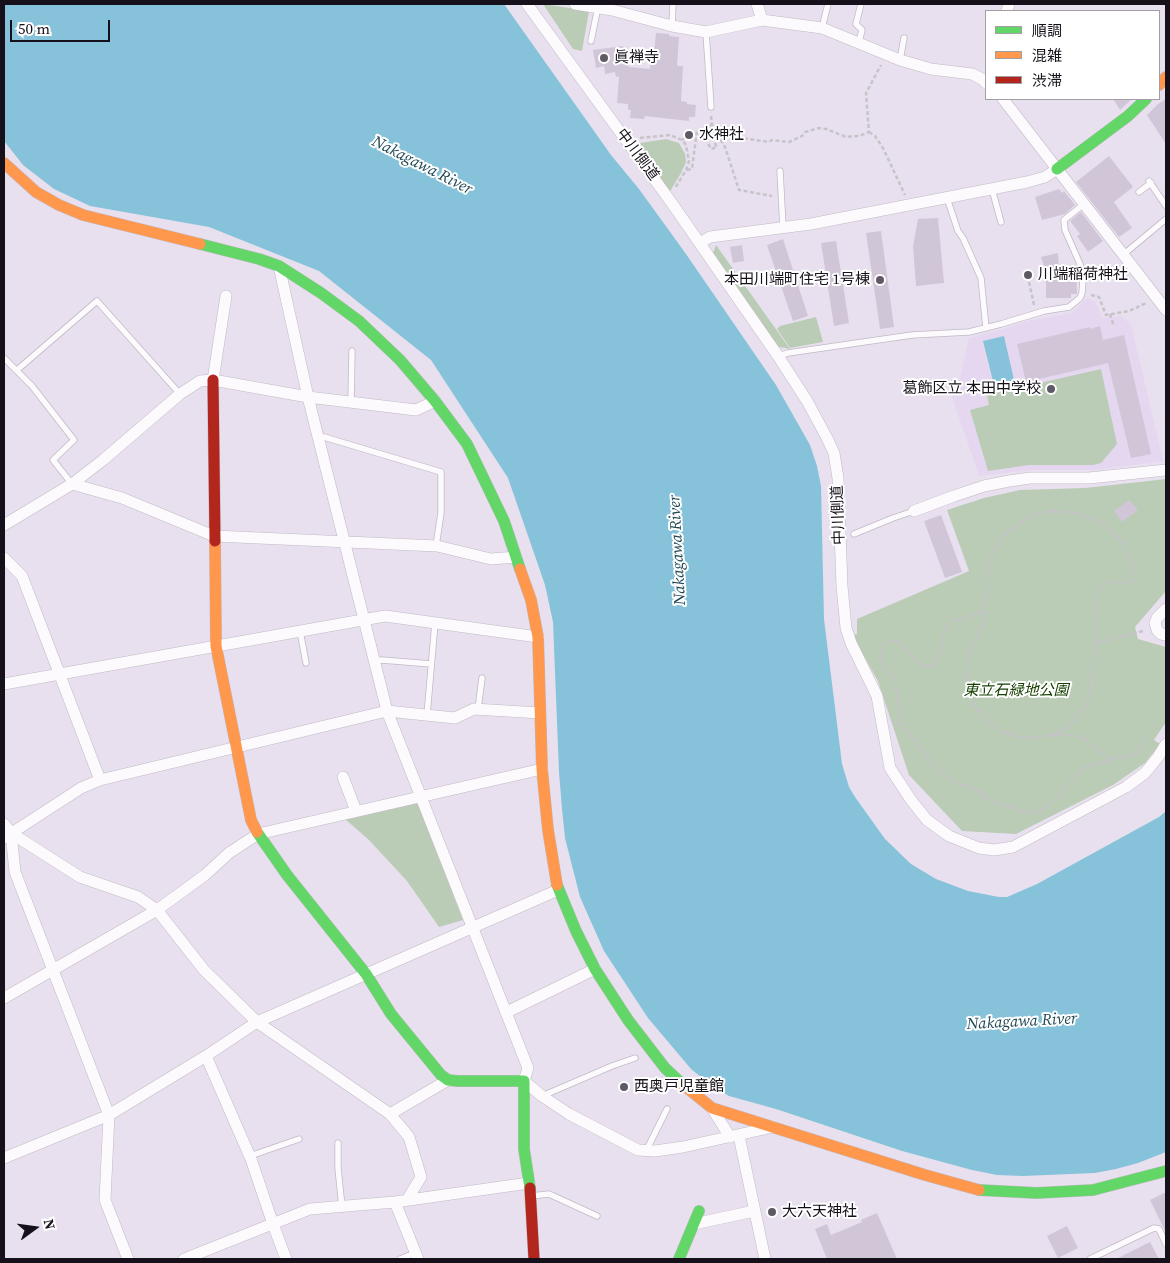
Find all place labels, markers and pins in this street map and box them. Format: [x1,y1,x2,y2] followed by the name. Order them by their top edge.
[614,49,659,67] place label: 眞禅寺
[598,52,610,64] marker: 眞禅寺
[699,126,744,144] place label: 水神社
[683,129,695,141] marker: 水神社
[1038,266,1128,284] place label: 川端稲荷神社
[1022,269,1034,281] marker: 川端稲荷神社
[724,271,870,289] place label: 本田川端町住宅 1号棟
[874,274,886,286] marker: 本田川端町住宅 1号棟
[903,380,1041,398] place label: 葛飾区立 本田中学校
[1045,383,1057,395] marker: 葛飾区立 本田中学校
[634,1078,724,1096] place label: 西奥戸児童館
[618,1081,630,1093] marker: 西奥戸児童館
[782,1203,857,1221] place label: 大六天神社
[766,1206,778,1218] marker: 大六天神社

